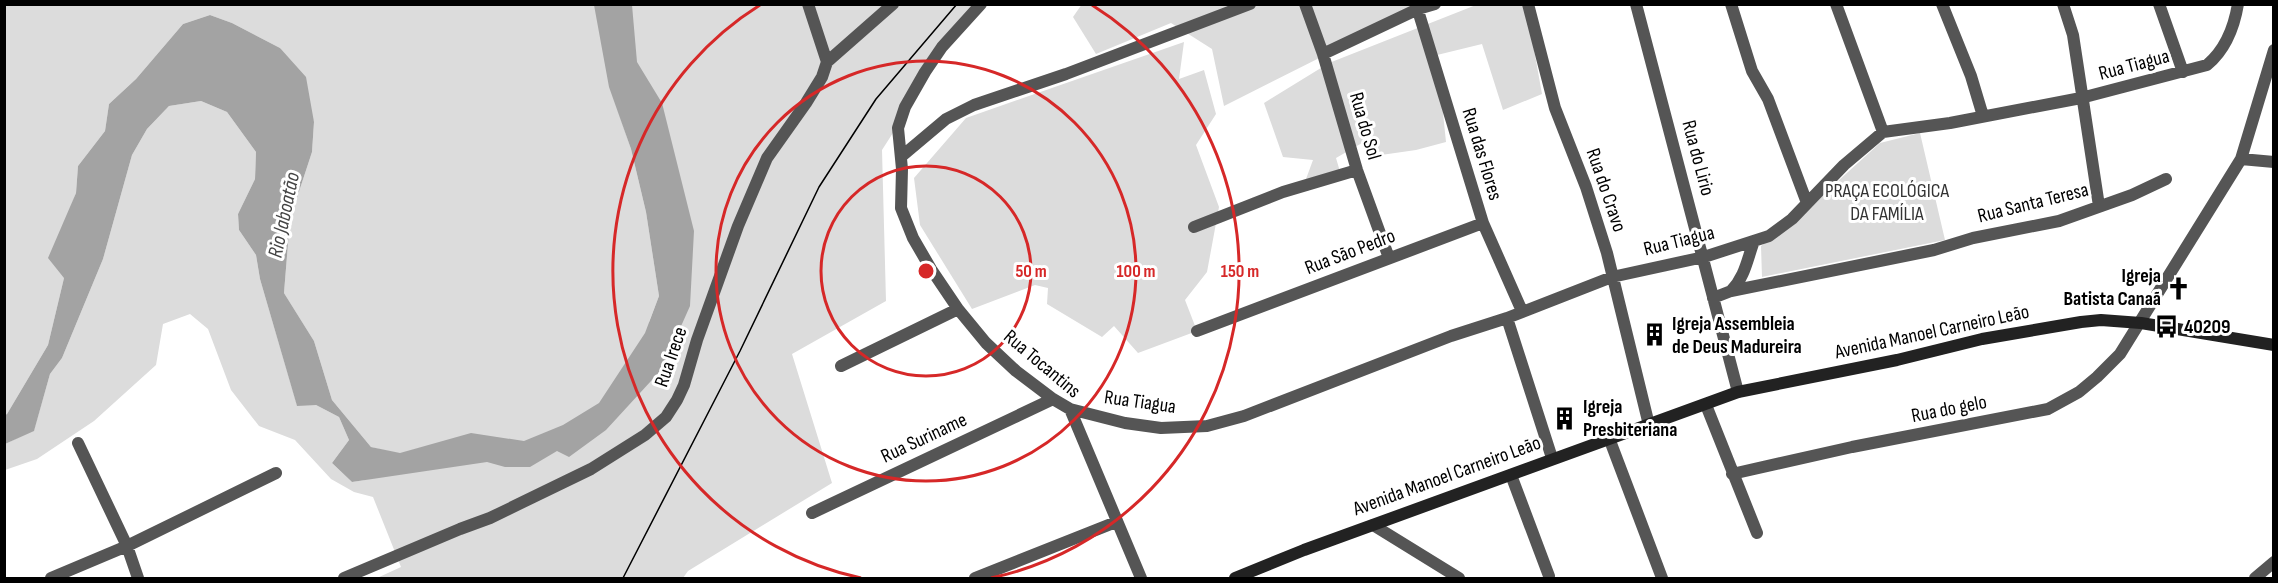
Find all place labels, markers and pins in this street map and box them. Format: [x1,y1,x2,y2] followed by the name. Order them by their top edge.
[916,261,936,281] centre of rings
[2064,264,2161,311] place label: Igreja Batista Canaã
[2166,275,2192,301] church icon: Igreja Batista Canaã
[1672,312,1802,359] place label: Igreja Assembleia de Deus Madureira
[2153,314,2179,340] bus stop icon: 40209
[2184,315,2231,339] place label: 40209
[1641,322,1667,348] building icon: Igreja Assembleia de Deus Madureira
[1583,395,1677,442] place label: Igreja Presbiteriana
[1552,406,1578,432] building icon: Igreja Presbiteriana

